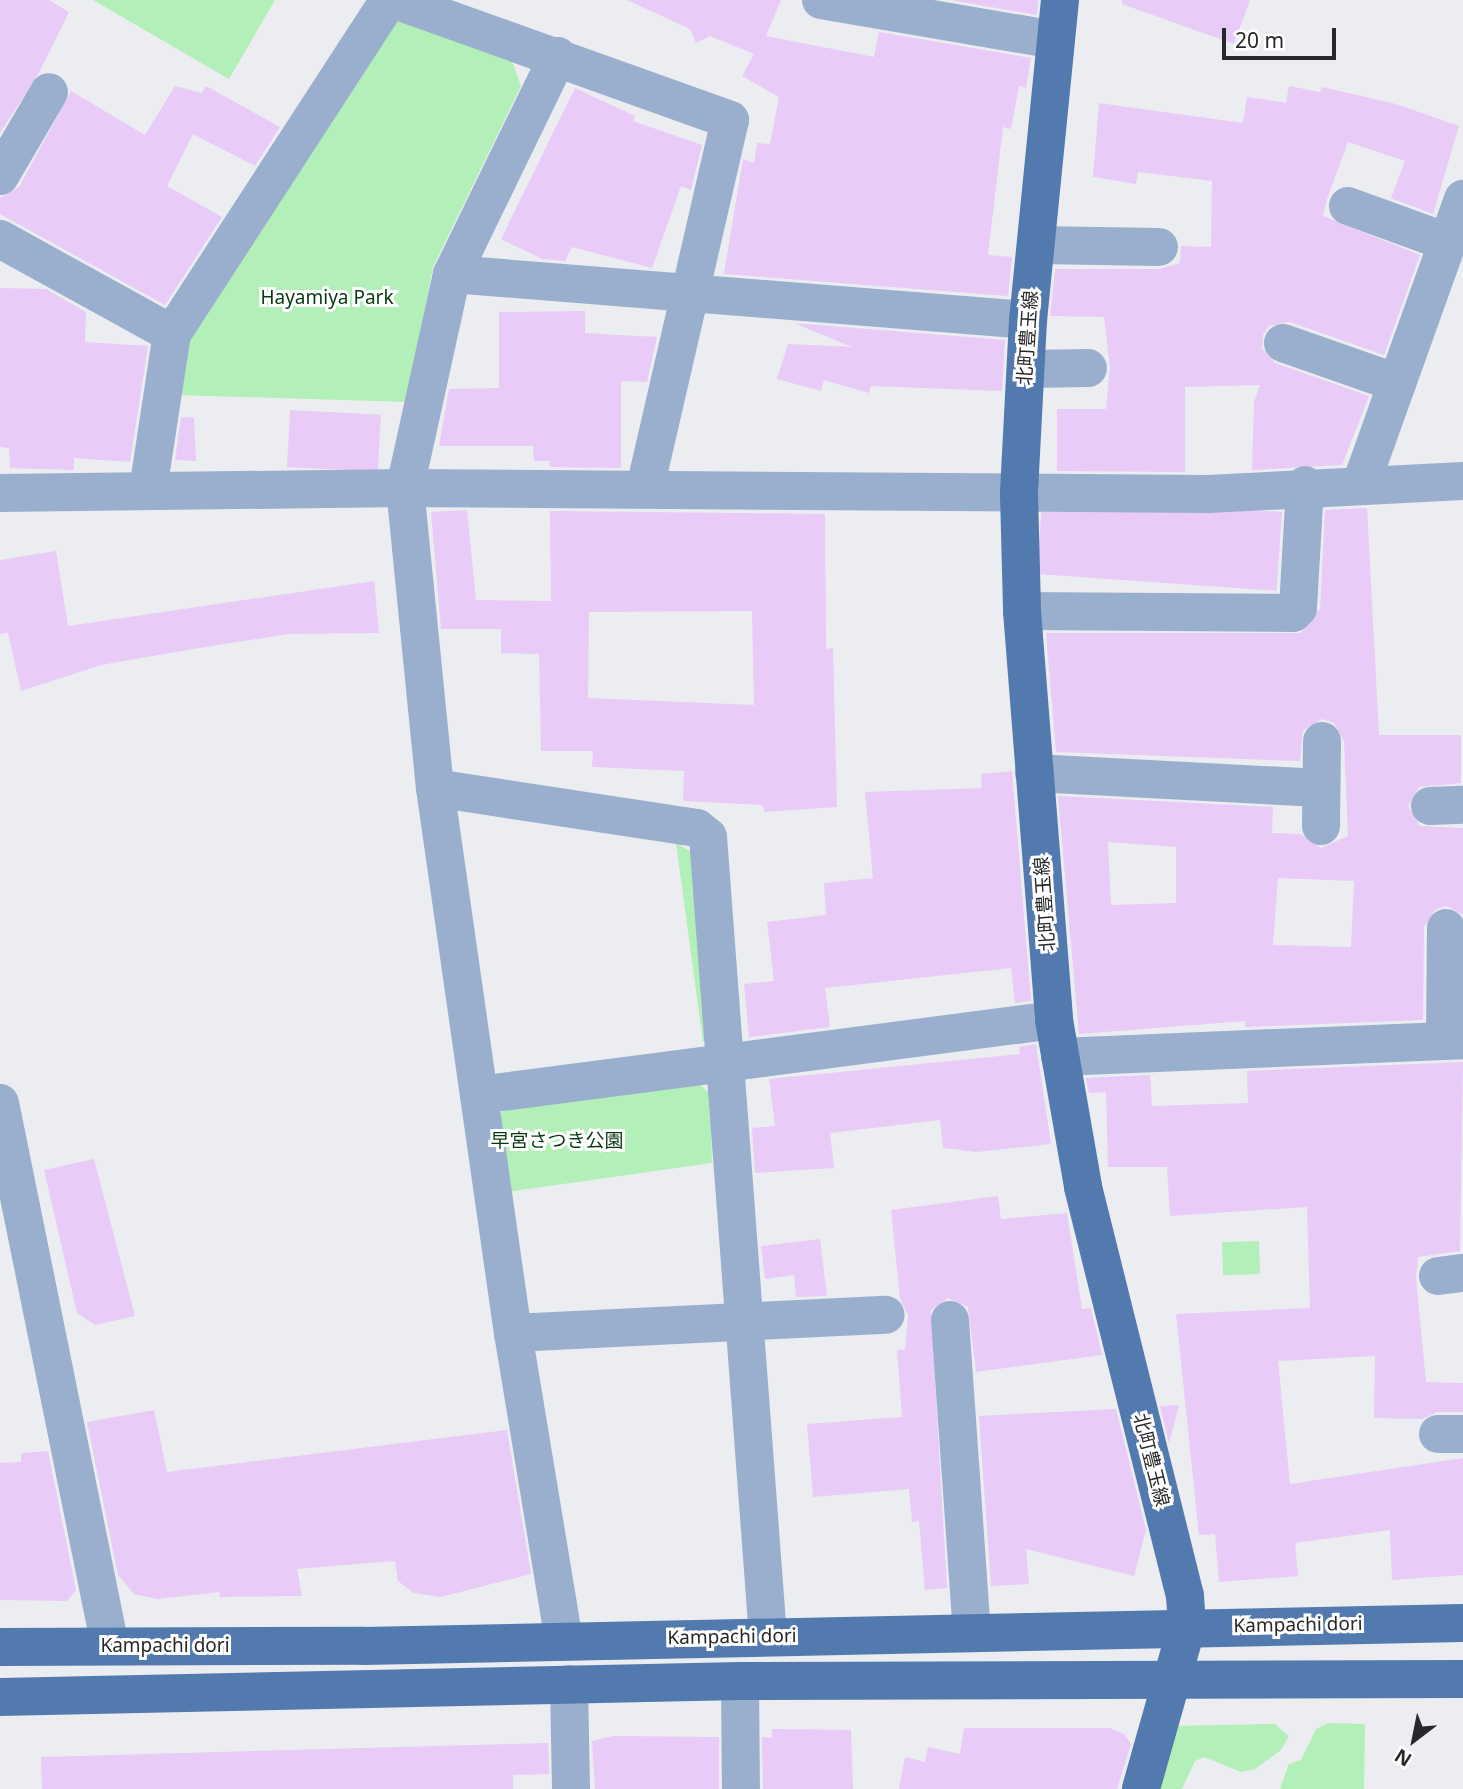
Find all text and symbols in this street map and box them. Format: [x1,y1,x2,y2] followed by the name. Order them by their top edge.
[1225,14,1339,58] scale bar
[1235,26,1284,54] text: 20 m
[260,287,394,309] park label: Hayamiya Park
[1013,290,1043,386] street label: 北町豊玉線
[1030,856,1060,952] street label: 北町豊玉線
[491,1130,623,1152] park label: 早宮さつき公園
[1128,1411,1174,1509] street label: 北町豊玉線
[1233,1612,1363,1638] street label: Kampachi dori
[667,1624,797,1650] street label: Kampachi dori
[100,1635,230,1657] street label: Kampachi dori
[1379,1705,1449,1775] north arrow
[1389,1743,1416,1773] text: N

